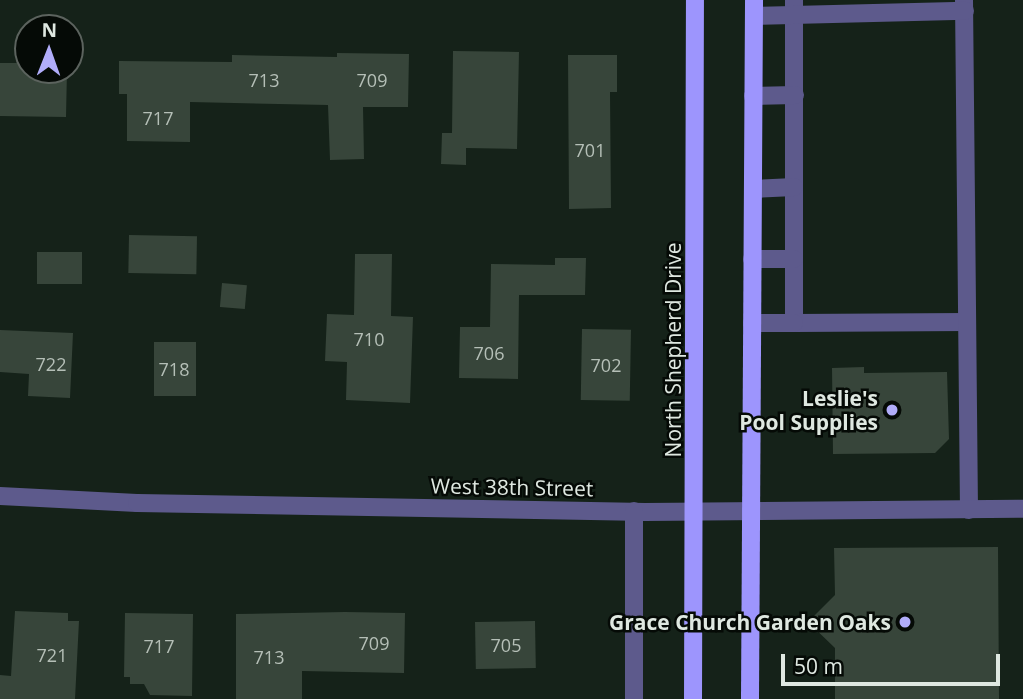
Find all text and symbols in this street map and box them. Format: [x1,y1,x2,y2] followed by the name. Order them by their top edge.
[14,14,84,84] north arrow
[41,17,57,43] text: N
[249,69,279,91] house number: 713
[357,69,387,91] house number: 709
[143,107,173,129] house number: 717
[575,139,605,161] house number: 701
[660,243,686,457] street label: North Shepherd Drive
[354,328,384,350] house number: 710
[474,342,504,364] house number: 706
[36,353,66,375] house number: 722
[591,354,621,376] house number: 702
[159,358,189,380] house number: 718
[739,385,878,435] place label: Leslie's Pool Supplies
[884,402,900,418] marker: Leslie's Pool Supplies
[430,473,594,501] street label: West 38th Street
[609,609,891,635] place label: Grace Church Garden Oaks
[897,614,913,630] marker: Grace Church Garden Oaks
[359,632,389,654] house number: 709
[491,634,521,656] house number: 705
[144,635,174,657] house number: 717
[785,640,1004,684] scale bar
[37,644,67,666] house number: 721
[254,646,284,668] house number: 713
[794,652,843,680] text: 50 m

